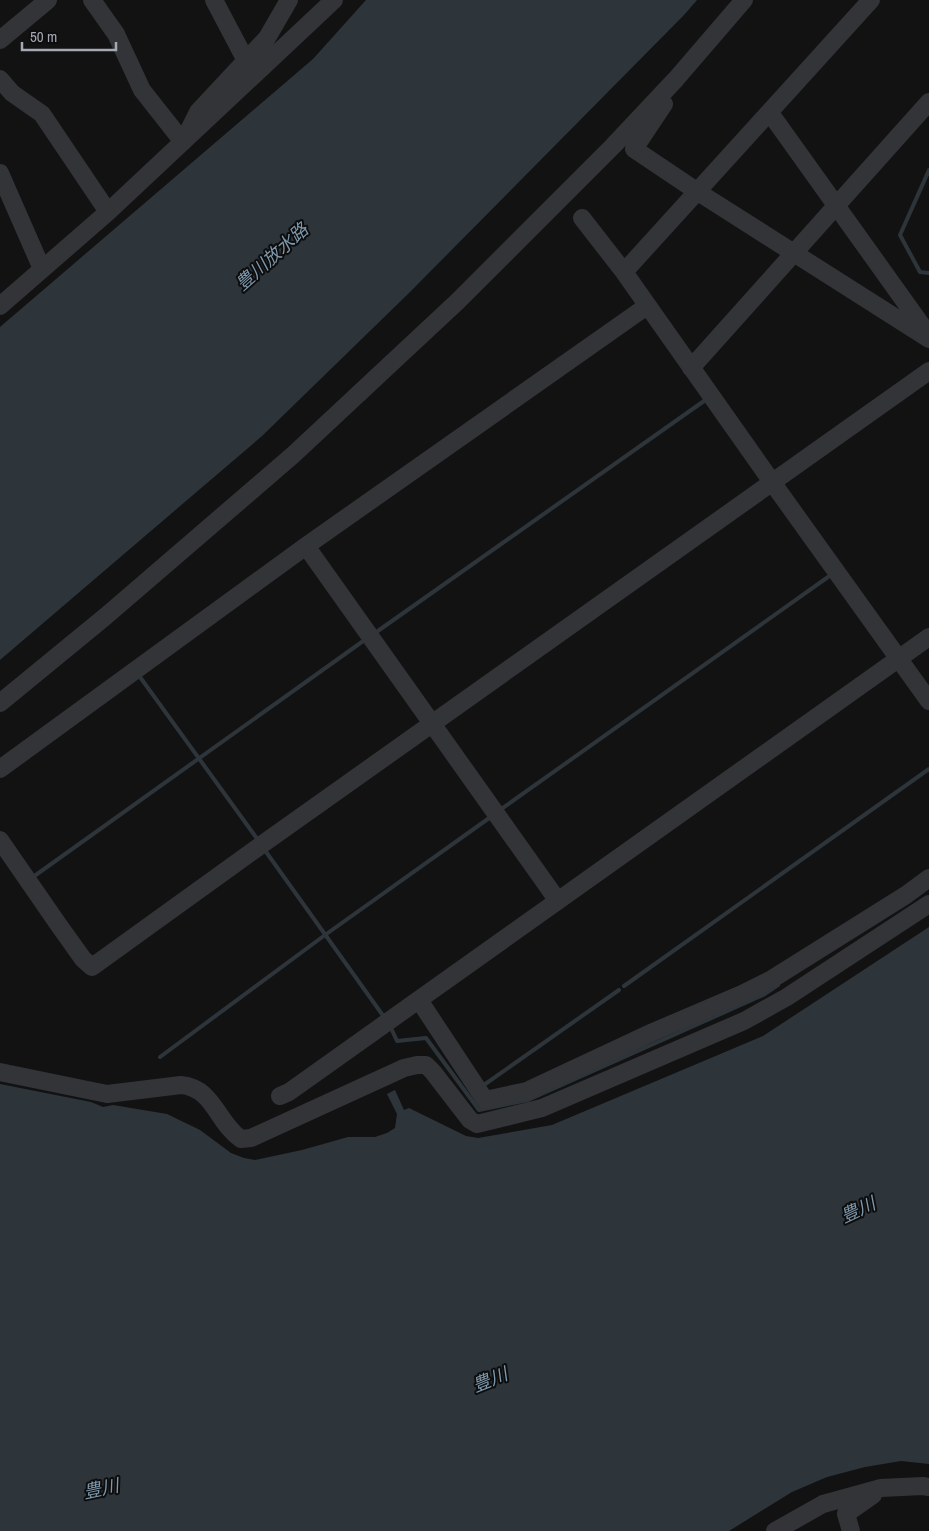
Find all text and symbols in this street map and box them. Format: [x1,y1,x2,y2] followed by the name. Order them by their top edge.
[22,20,116,52] scale bar
[30,26,57,47] text: 50 m
[230,216,315,296] water label: 豊川放水路
[836,1190,881,1228] water label: 豊川
[468,1360,513,1398] water label: 豊川
[81,1472,123,1504] water label: 豊川

